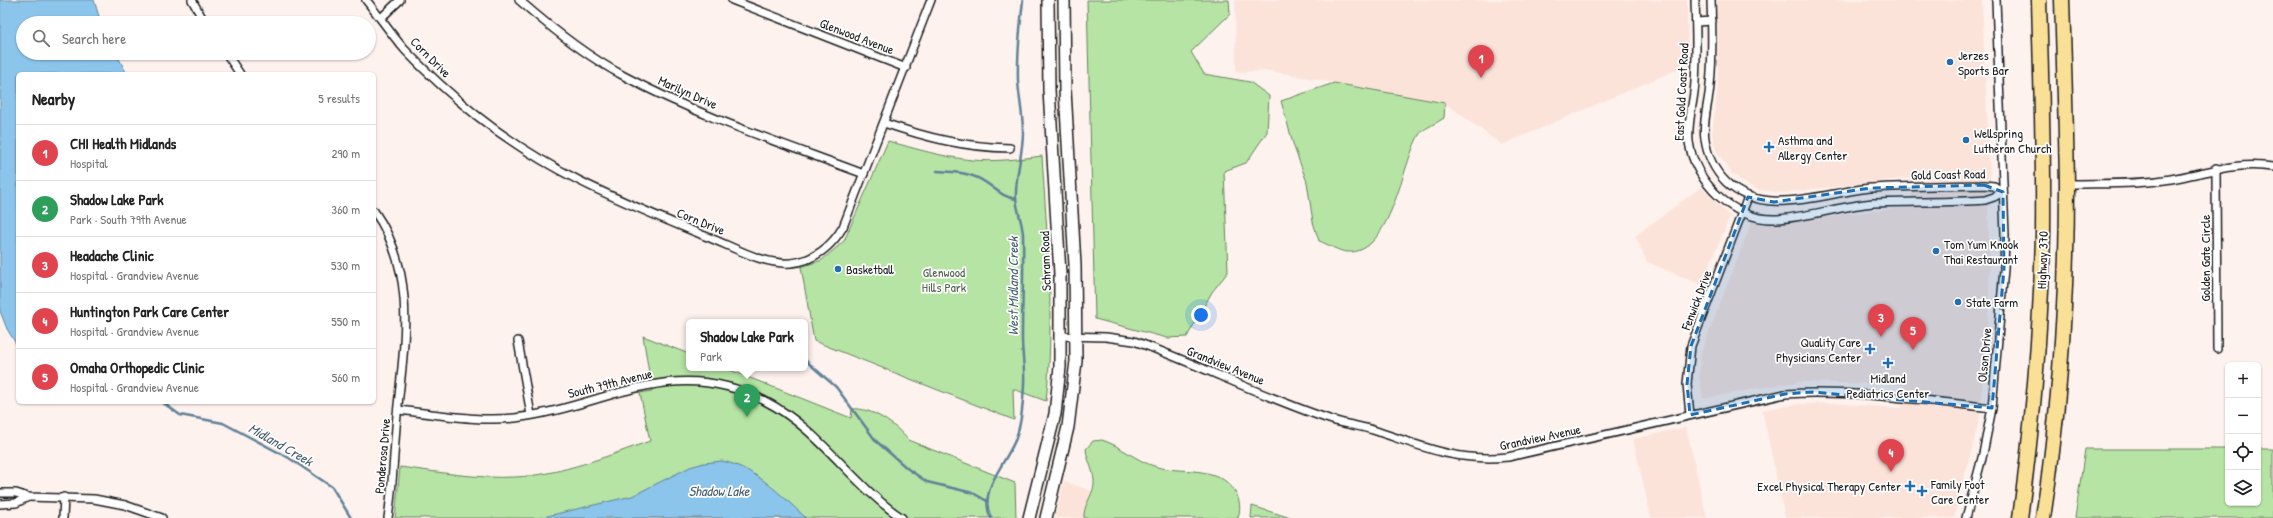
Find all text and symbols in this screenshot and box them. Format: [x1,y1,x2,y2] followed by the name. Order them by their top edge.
[817,14,897,58] street label: Glenwood Avenue
[16,16,376,60] search box
[30,27,52,49] icon: search
[62,28,126,49] text: Search here
[407,33,455,81] street label: Corn Drive
[1669,43,1693,141] street label: East Gold Coast Road
[1468,45,1494,78] pin: 1
[1958,46,2009,79] place label: Jerzes Sports Bar
[1945,57,1955,67] marker: Jerzes Sports Bar
[656,71,720,113] street label: Marilyn Drive
[32,87,75,110] text: Nearby
[318,89,360,107] text: 5 results
[1974,124,2052,157] place label: Wellspring Lutheran Church
[1778,131,1847,164] place label: Asthma and Allergy Center
[70,133,176,154] text: CHI Health Midlands
[1961,135,1971,145] marker: Wellspring Lutheran Church
[1763,141,1775,153] marker: Asthma and Allergy Center
[43,144,47,162] text: 1
[331,144,360,162] text: 290 m
[70,154,108,172] text: Hospital
[1911,164,1985,184] street label: Gold Coast Road
[70,189,164,210] text: Shadow Lake Park
[42,200,48,218] text: 2
[331,200,360,218] text: 360 m
[674,203,728,239] street label: Corn Drive
[70,210,187,228] text: Park · South 79th Avenue
[2196,215,2214,301] street label: Golden Gate Circle
[1035,231,1055,291] street label: Schram Road
[2032,231,2052,289] street label: Highway 370
[1003,235,1022,335] water label: West Midland Creek
[1944,235,2019,268] place label: Tom Yum Knook Thai Restaurant
[70,245,154,266] text: Headache Clinic
[1931,246,1941,256] marker: Tom Yum Knook Thai Restaurant
[42,256,48,274] text: 3
[331,256,360,274] text: 530 m
[846,260,894,278] place label: Basketball
[922,263,967,296] park label: Glenwood Hills Park
[833,264,843,274] marker: Basketball
[70,266,199,284] text: Hospital · Grandview Avenue
[1676,267,1716,333] street label: Fenwick Drive
[1966,293,2018,311] place label: State Farm
[1953,297,1963,307] marker: State Farm
[70,301,229,322] text: Huntington Park Care Center
[1868,304,1894,337] pin: 3
[1191,305,1211,325] your location
[43,312,47,330] text: 4
[331,312,360,330] text: 550 m
[1900,317,1926,350] pin: 5
[686,319,808,371] popup
[70,322,199,340] text: Hospital · Grandview Avenue
[700,326,794,347] text: Shadow Lake Park
[1973,327,1995,383] street label: Olson Drive
[1776,333,1861,366] place label: Quality Care Physicians Center
[1184,341,1268,389] street label: Grandview Avenue
[1864,343,1876,355] marker: Quality Care Physicians Center
[700,347,722,365] text: Park
[70,357,204,378] text: Omaha Orthopedic Clinic
[1882,357,1894,369] marker: Midland Pediatrics Center
[2225,362,2261,506] map controls
[2225,362,2261,398] button: +
[566,364,654,402] street label: South 79th Avenue
[42,368,48,386] text: 5
[332,368,360,386] text: 560 m
[1847,369,1929,402] place label: Midland Pediatrics Center
[70,378,199,396] text: Hospital · Grandview Avenue
[734,384,760,417] pin: 2
[2225,398,2261,434] button: −
[245,418,318,471] water label: Midland Creek
[370,418,394,494] street label: Ponderosa Drive
[1498,420,1582,454] street label: Grandview Avenue
[2225,434,2261,470] button: locate
[1878,439,1904,472] pin: 4
[2225,470,2261,506] button: layers
[1930,475,1989,508] place label: Family Foot Care Center
[1757,477,1901,495] place label: Excel Physical Therapy Center
[1904,480,1916,492] marker: Excel Physical Therapy Center
[689,481,751,500] water label: Shadow Lake
[1916,485,1928,497] marker: Family Foot Care Center

